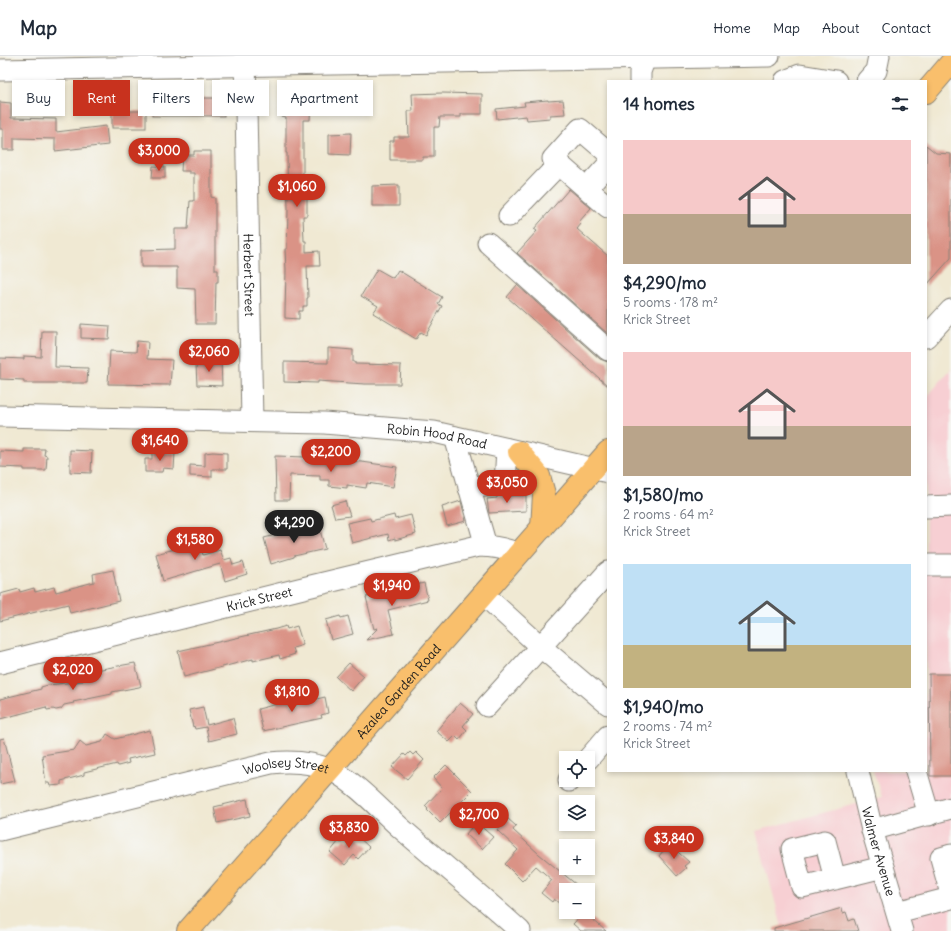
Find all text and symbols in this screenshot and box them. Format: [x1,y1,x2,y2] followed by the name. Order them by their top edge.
[20,16,57,40] text: Map
[713,19,751,37] text: Home
[773,19,800,37] text: Map
[822,19,860,37] text: About
[882,19,931,37] text: Contact
[12,80,65,116] chip: Buy
[73,80,130,116] chip: Rent
[138,80,204,116] chip: Filters
[212,80,269,116] chip: New
[277,80,373,116] chip: Apartment
[623,93,695,115] text: 14 homes
[889,93,911,115] icon: filters
[126,138,192,172] pin: $3,000
[138,142,180,159] text: $3,000
[731,166,803,238] icon: home
[264,174,330,208] pin: $1,060
[277,178,317,195] text: $1,060
[239,233,258,317] street label: Herbert Street
[623,272,706,294] text: $4,290/mo
[623,294,718,311] text: 5 rooms · 178 m²
[623,311,690,328] text: Krick Street
[176,339,242,373] pin: $2,060
[188,343,230,360] text: $2,060
[731,378,803,450] icon: home
[386,420,489,453] street label: Robin Hood Road
[127,428,193,462] pin: $1,640
[141,432,179,449] text: $1,640
[298,439,364,473] pin: $2,200
[310,443,352,460] text: $2,200
[474,470,540,504] pin: $3,050
[486,474,528,491] text: $3,050
[623,484,703,506] text: $1,580/mo
[623,506,714,523] text: 2 rooms · 64 m²
[261,510,327,544] pin: $4,290
[274,514,314,531] text: $4,290
[623,523,690,540] text: Krick Street
[162,527,228,561] pin: $1,580
[176,531,214,548] text: $1,580
[359,573,425,607] pin: $1,940
[373,577,411,594] text: $1,940
[225,583,295,616] street label: Krick Street
[731,590,803,662] icon: home
[353,640,445,742] street label: Azalea Garden Road
[40,657,106,691] pin: $2,020
[52,661,94,678] text: $2,020
[259,679,325,713] pin: $1,810
[274,683,310,700] text: $1,810
[623,696,703,718] text: $1,940/mo
[623,718,712,735] text: 2 rooms · 74 m²
[623,735,690,752] text: Krick Street
[559,751,595,919] map controls
[559,751,595,787] button: locate
[241,754,332,779] street label: Woolsey Street
[559,795,595,831] button: layers
[446,802,512,836] pin: $2,700
[858,805,899,898] street label: Walmer Avenue
[459,806,499,823] text: $2,700
[316,815,382,849] pin: $3,830
[329,819,369,836] text: $3,830
[641,826,707,860] pin: $3,840
[654,830,694,847] text: $3,840
[559,839,595,875] button: +
[559,883,595,919] button: −

